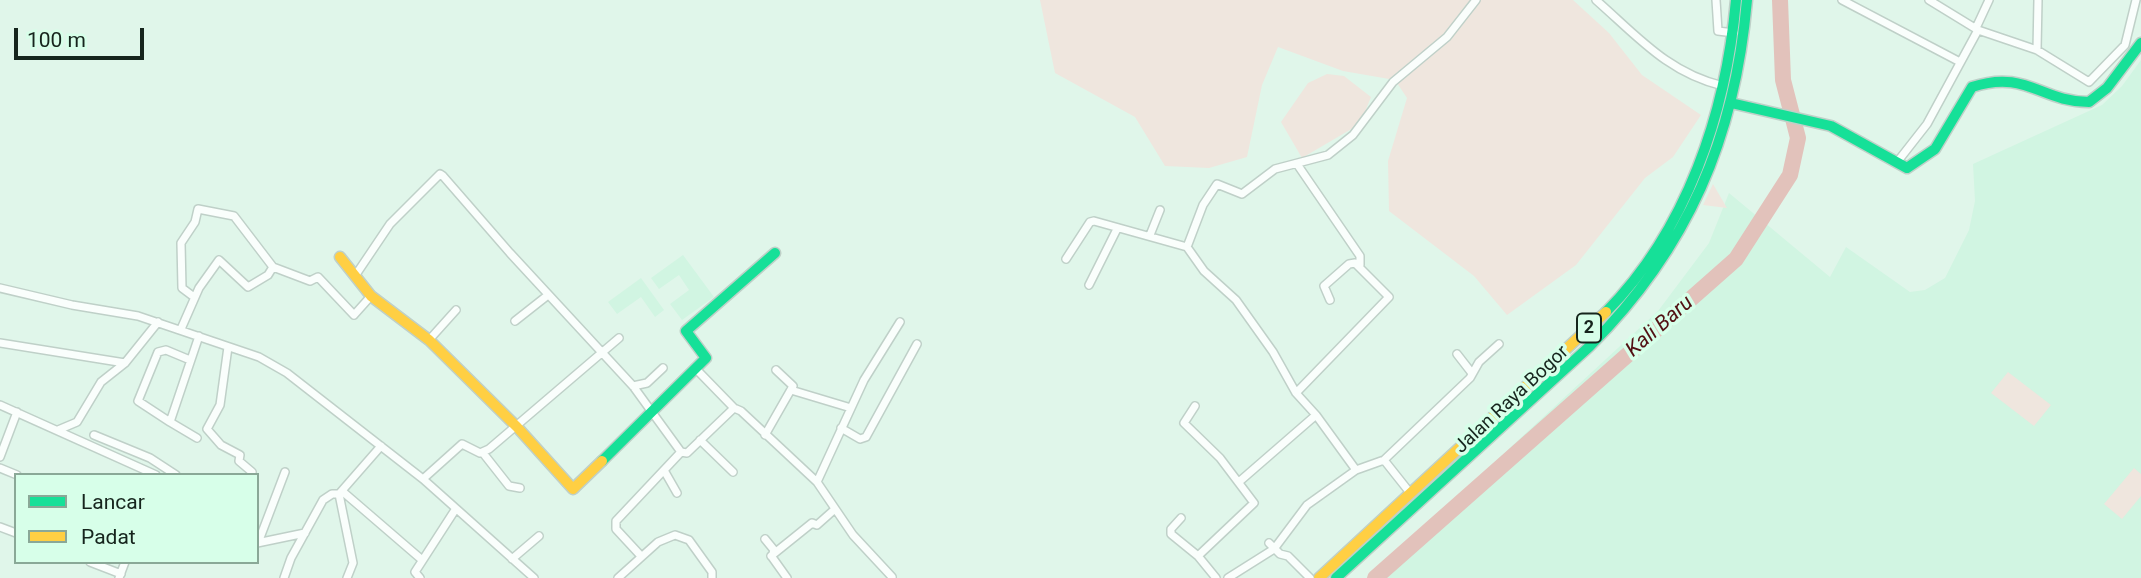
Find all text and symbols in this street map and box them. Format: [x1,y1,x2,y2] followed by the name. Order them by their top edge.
[18,14,147,58] scale bar
[27,28,86,52] text: 100 m
[1621,291,1699,363] water label: Kali Baru
[1577,314,1601,342] road number: 2
[1450,341,1574,459] street label: Jalan Raya Bogor
[14,473,259,564] legend
[81,490,145,514] text: Lancar
[81,525,136,549] text: Padat

